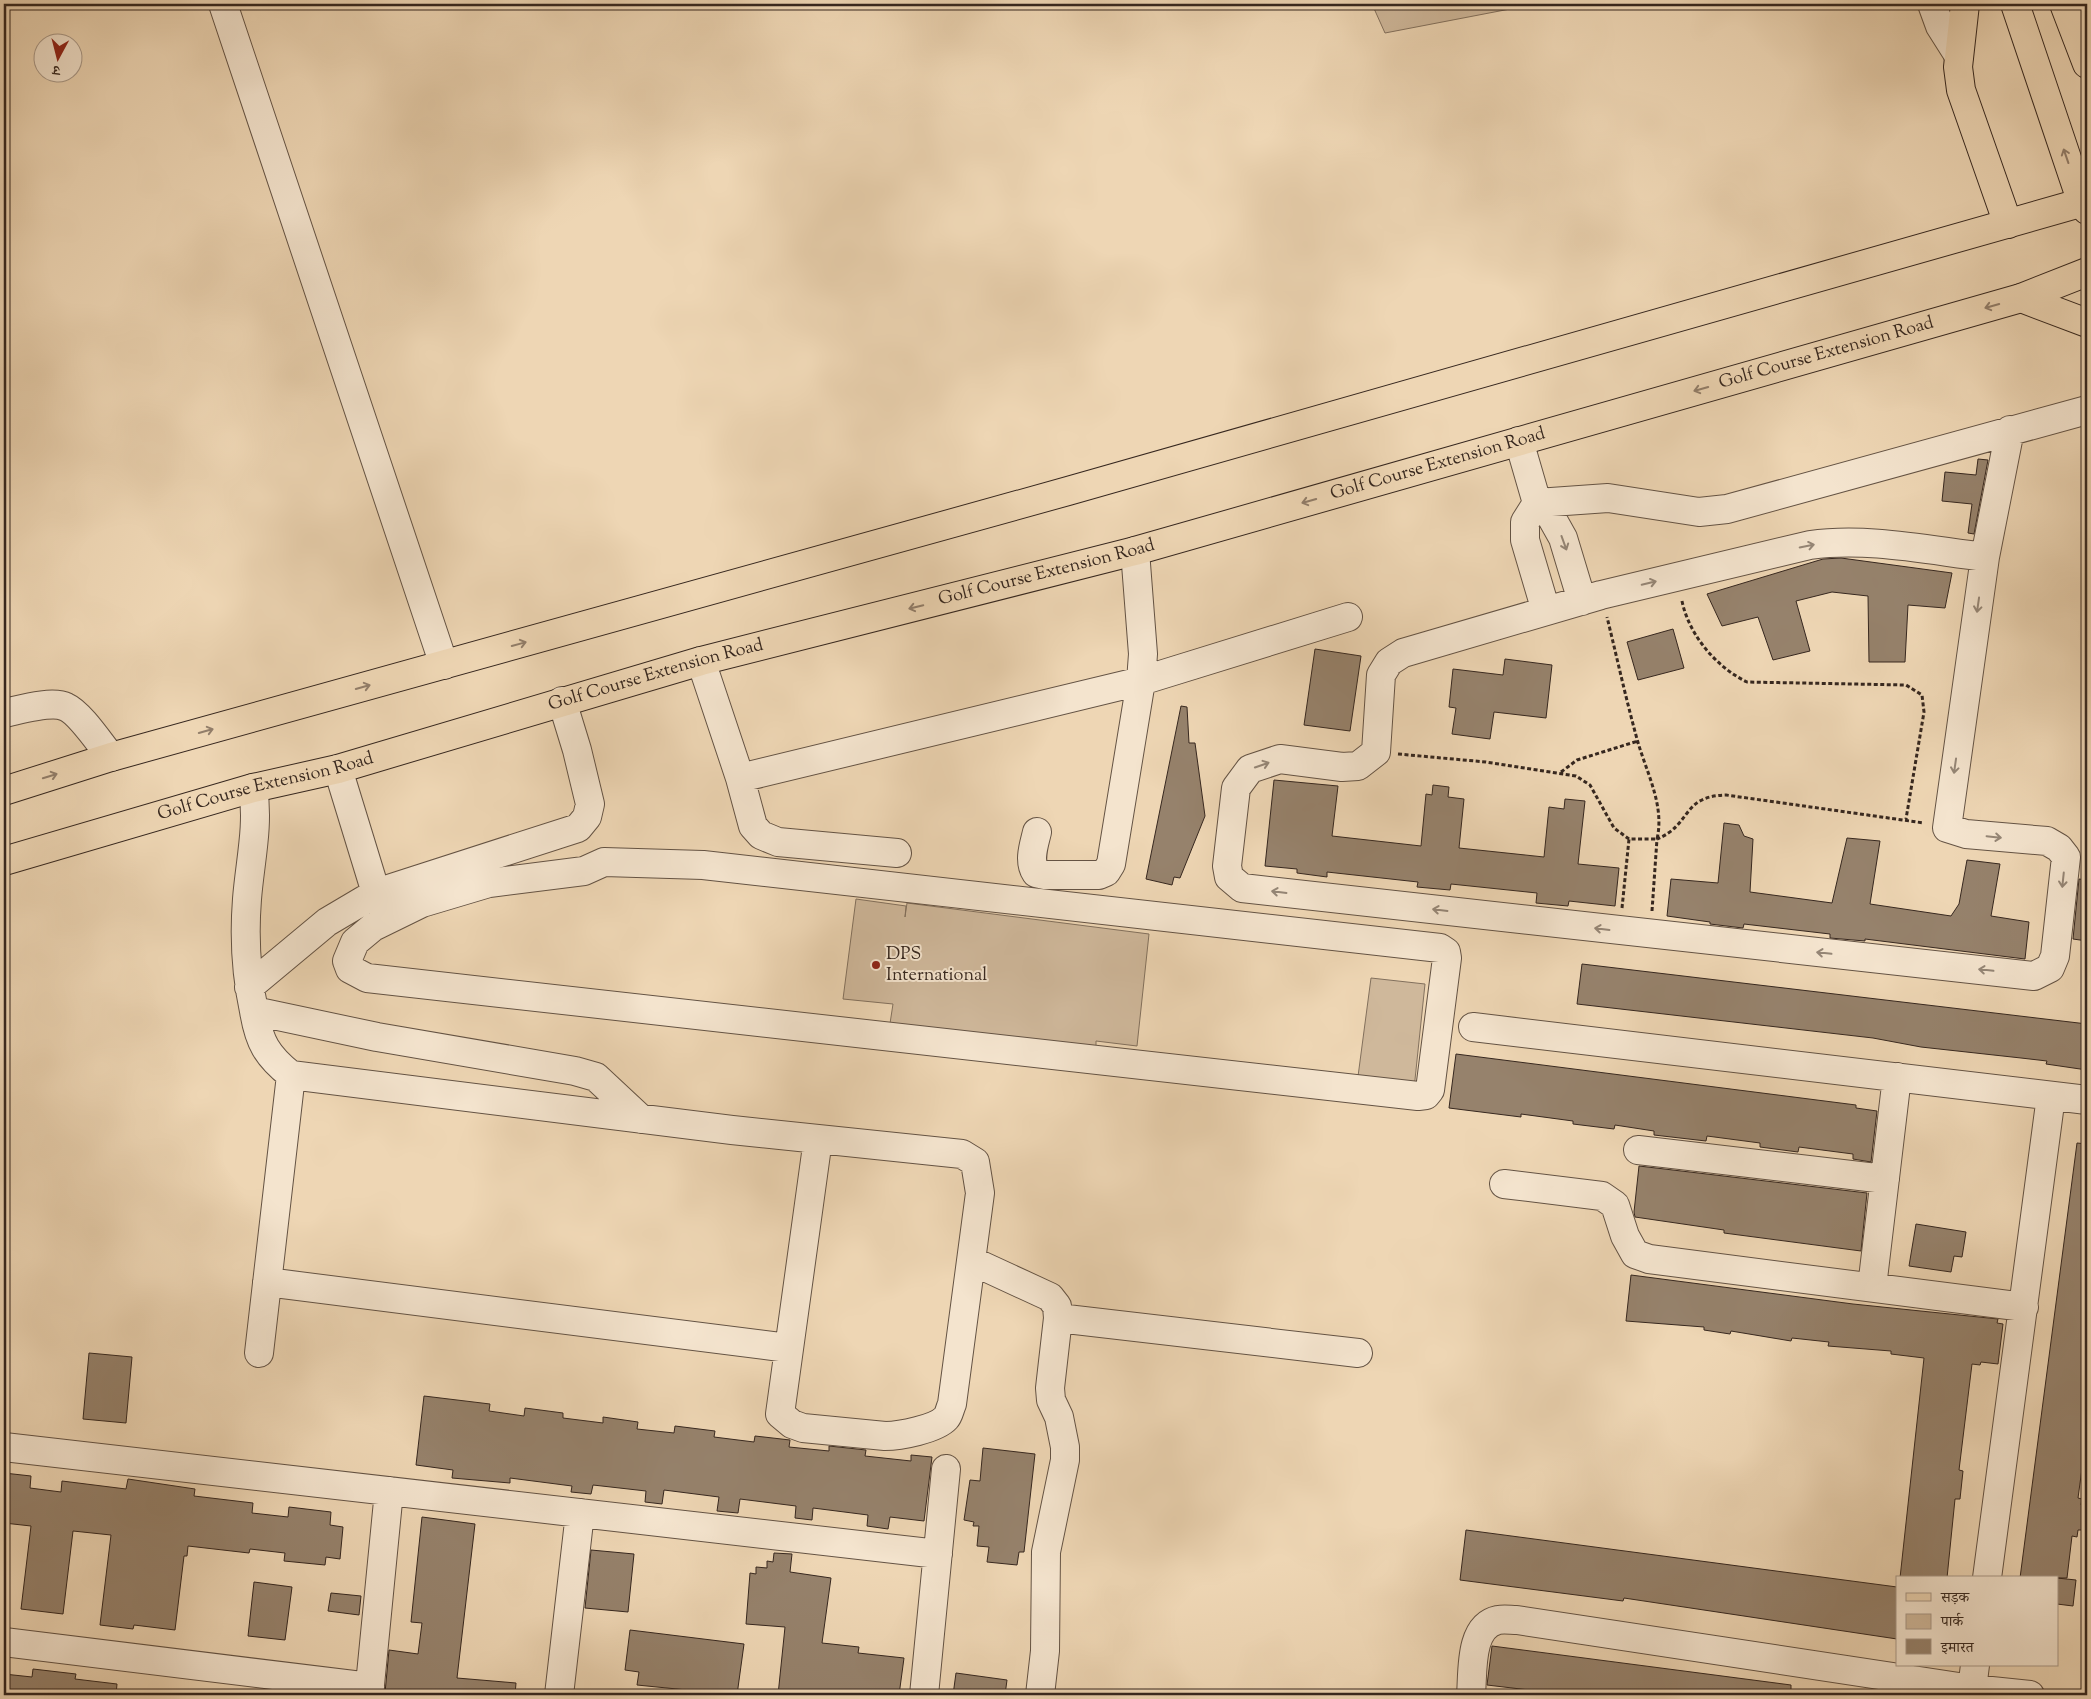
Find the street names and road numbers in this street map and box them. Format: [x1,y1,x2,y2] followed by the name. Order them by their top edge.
[1716,311,1937,397] street label: Golf Course Extension Road
[1327,421,1548,508] street label: Golf Course Extension Road
[936,533,1158,613] street label: Golf Course Extension Road
[545,633,766,719] street label: Golf Course Extension Road
[155,746,377,828] street label: Golf Course Extension Road

